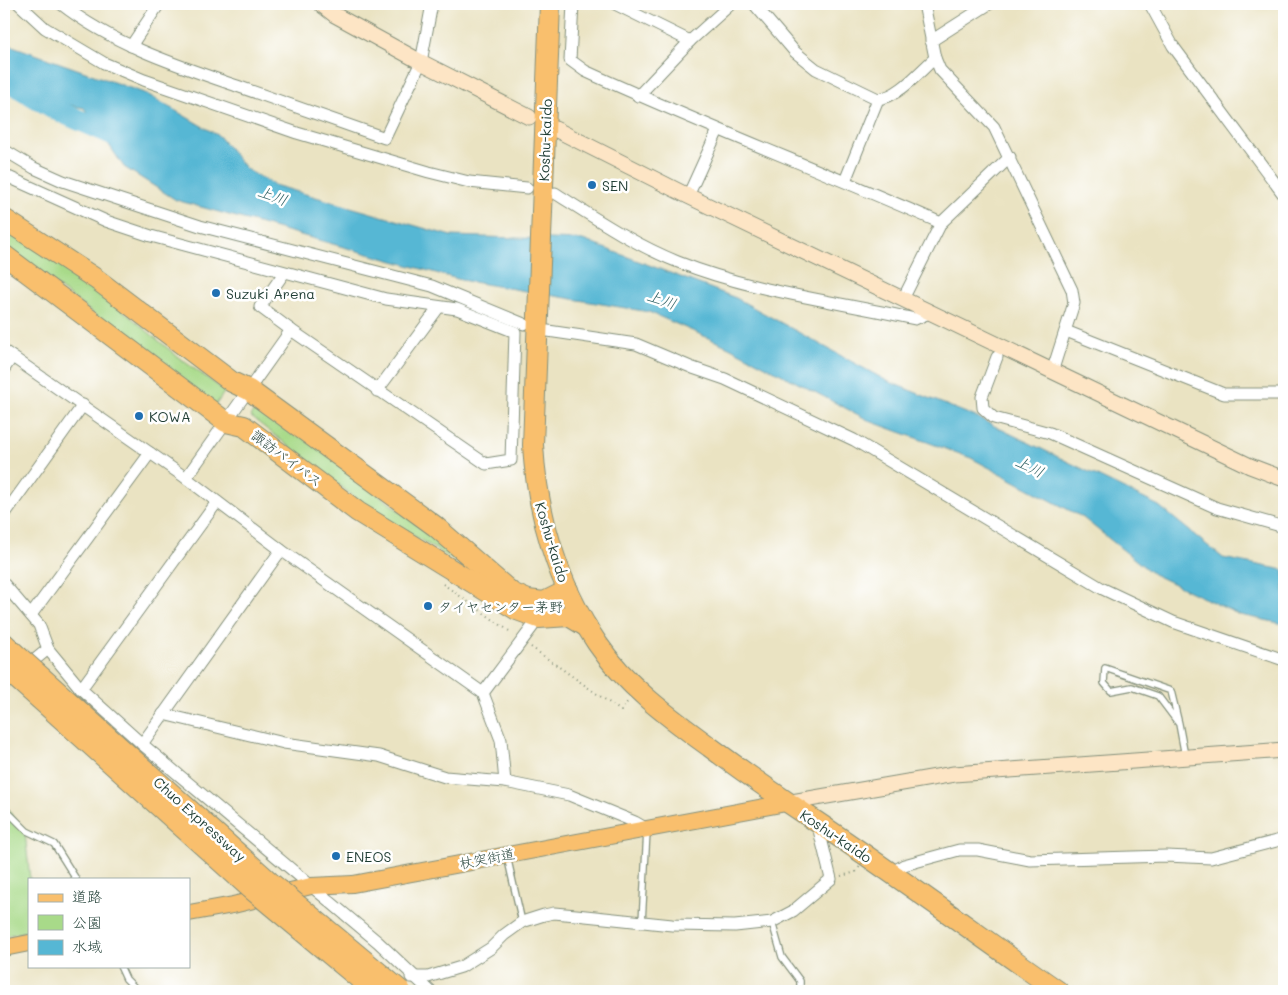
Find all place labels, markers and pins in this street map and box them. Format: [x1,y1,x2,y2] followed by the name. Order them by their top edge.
[602,176,628,195] place label: SEN
[586,179,598,191] marker: SEN
[226,284,315,303] place label: Suzuki Arena
[210,287,222,299] marker: Suzuki Arena
[149,407,191,426] place label: KOWA
[133,410,145,422] marker: KOWA
[438,597,563,616] place label: タイヤセンター茅野
[422,600,434,612] marker: タイヤセンター茅野
[346,847,391,866] place label: ENEOS
[330,850,342,862] marker: ENEOS

